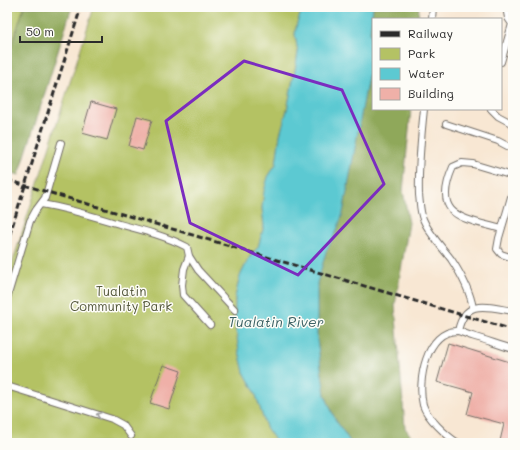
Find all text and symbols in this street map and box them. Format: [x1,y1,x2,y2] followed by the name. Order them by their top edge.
[20,18,102,44] scale bar
[372,18,502,110] legend
[26,23,54,39] text: 50 m
[408,25,453,41] text: Railway
[408,45,435,61] text: Park
[408,65,445,81] text: Water
[408,85,454,101] text: Building
[70,282,172,314] park label: Tualatin Community Park
[228,312,324,331] water label: Tualatin River
[96,411,103,420] one-way arrow

